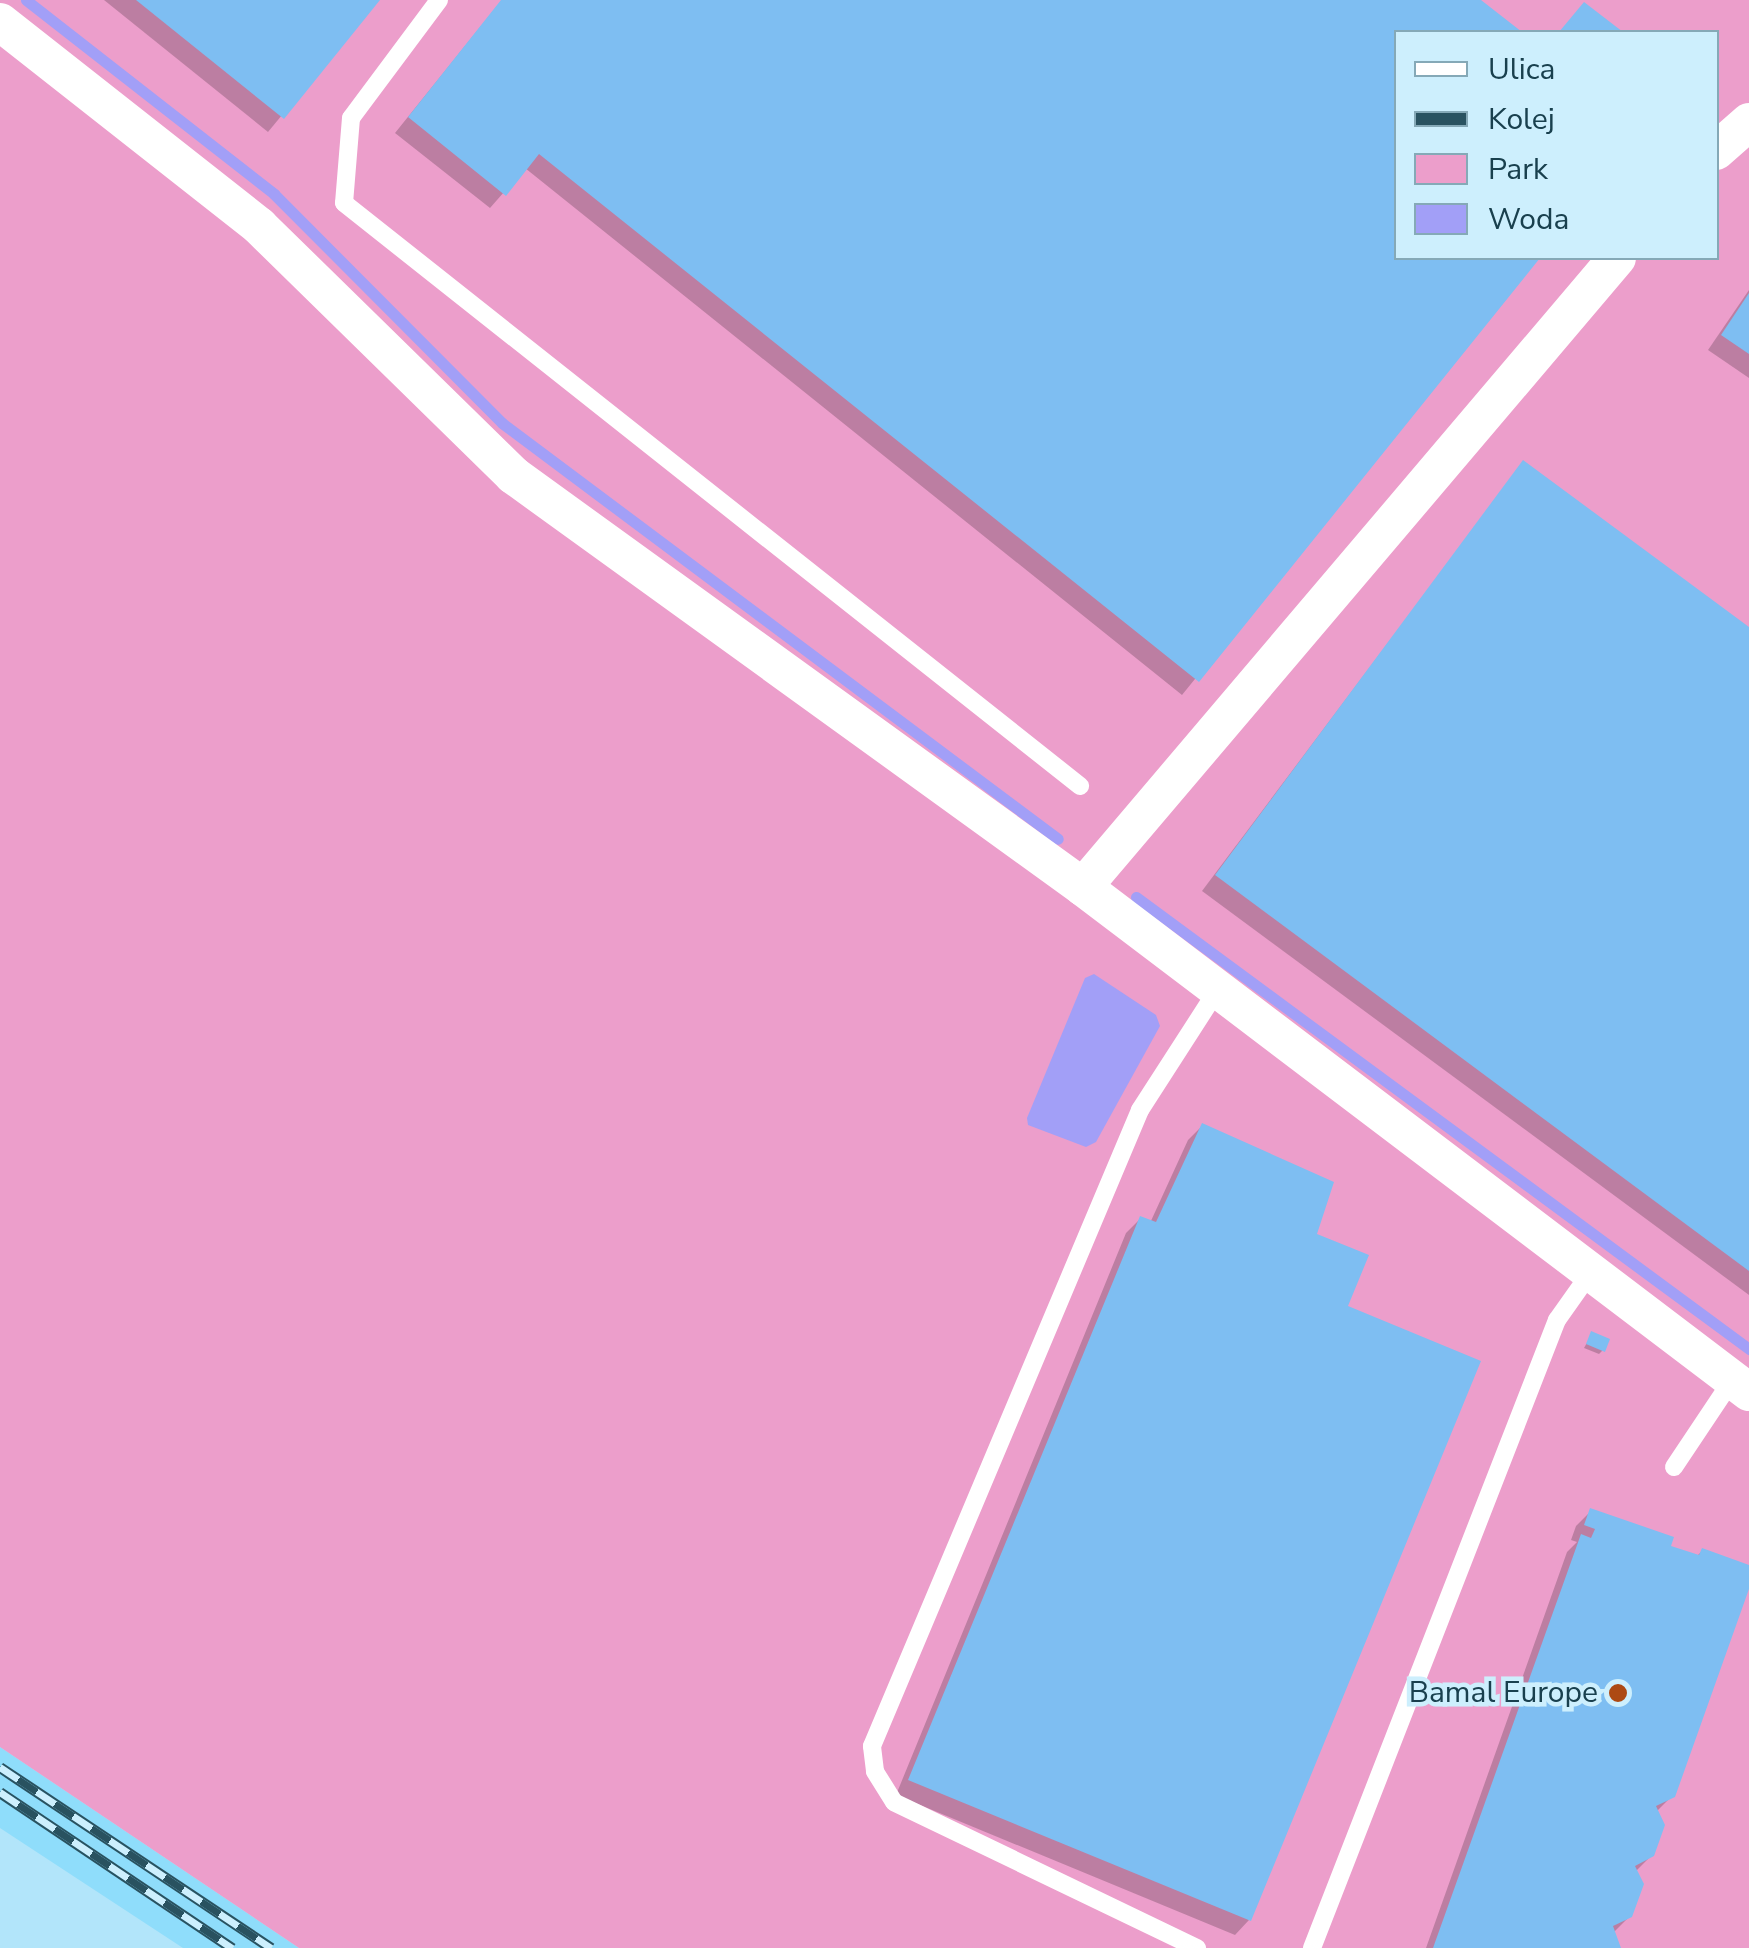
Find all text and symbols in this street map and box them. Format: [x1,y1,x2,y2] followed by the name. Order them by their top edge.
[1394,30,1719,260] legend
[1488,49,1555,90] text: Ulica
[1488,99,1555,140] text: Kolej
[1488,149,1548,190] text: Park
[1488,199,1569,240] text: Woda
[1409,1675,1598,1711] place label: Bamal Europe
[1607,1682,1629,1704] marker: Bamal Europe

